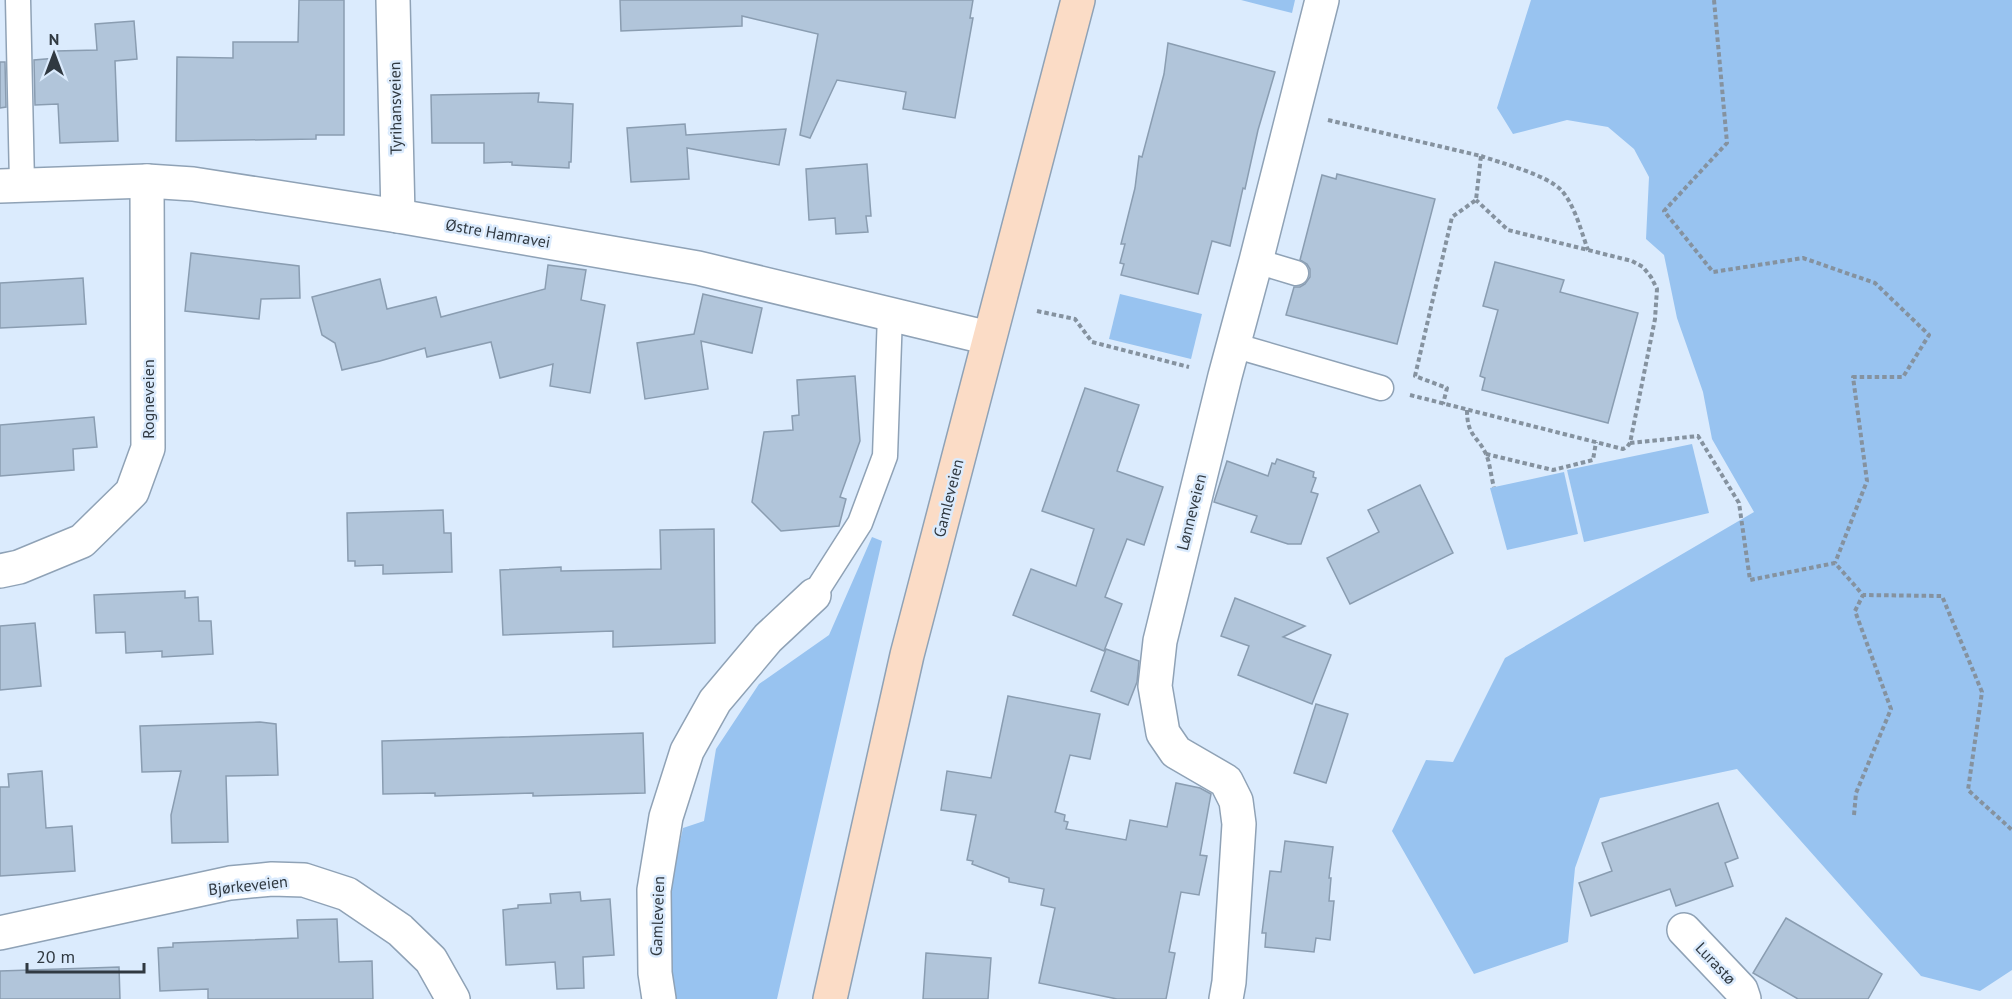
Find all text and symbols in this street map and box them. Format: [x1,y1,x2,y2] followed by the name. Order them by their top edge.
[24,24,84,84] north arrow
[49,29,59,49] text: N
[384,61,406,155] street label: Tyrihansveien
[444,214,552,252] street label: Østre Hamravei
[138,359,158,439] street label: Rogneveien
[929,457,967,539] street label: Gamleveien
[1172,472,1210,552] street label: Lønneveien
[207,871,289,899] street label: Bjørkeveien
[646,876,668,956] street label: Gamleveien
[27,936,144,974] scale bar
[1691,938,1741,988] street label: Lurastø
[36,945,75,968] text: 20 m

